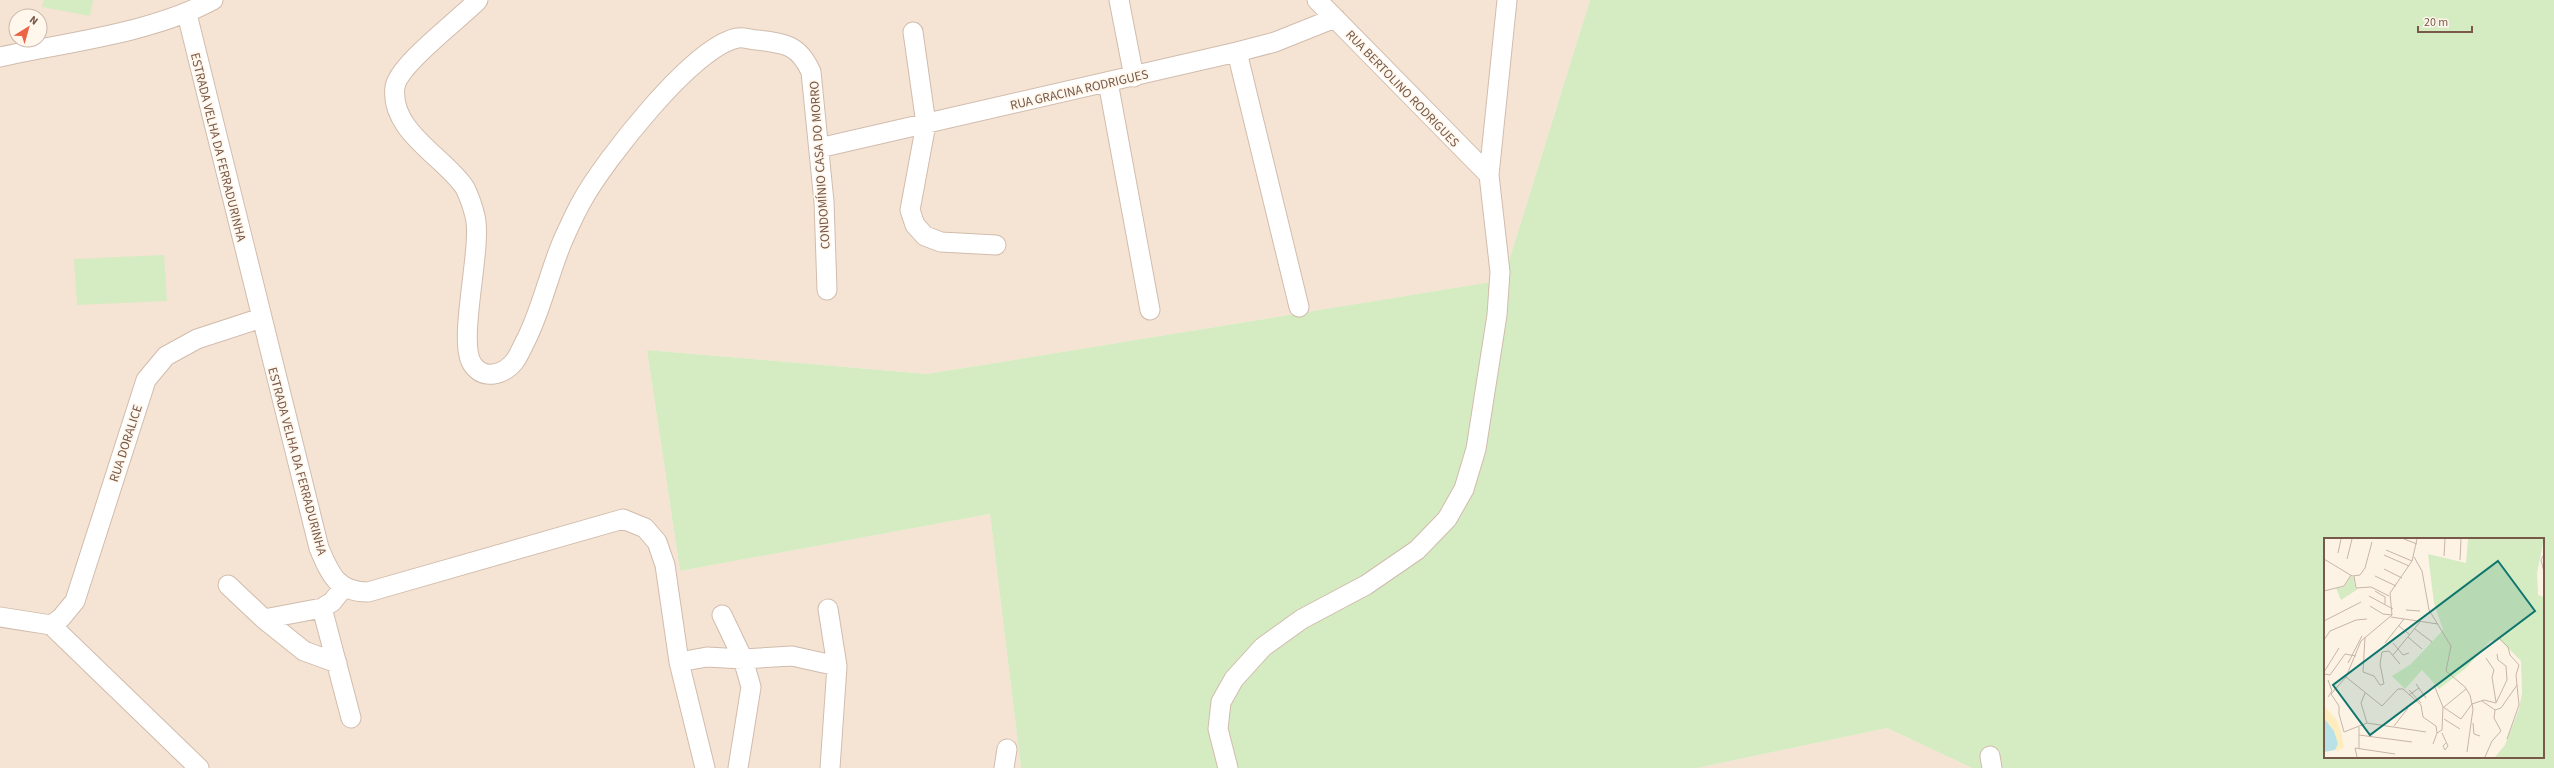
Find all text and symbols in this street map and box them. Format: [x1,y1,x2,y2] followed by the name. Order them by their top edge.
[8,8,48,48] north arrow
[2418,8,2472,34] scale bar
[26,12,41,29] text: N
[2424,14,2448,31] text: 20 m
[1341,26,1463,151] street label: RUA BERTOLINO RODRIGUES
[186,51,250,245] street label: ESTRADA VELHA DA FERRADURINHA
[1008,65,1150,115] street label: RUA GRACINA RODRIGUES
[805,80,835,250] street label: CONDOMÍNIO CASA DO MORRO
[263,365,331,558] street label: ESTRADA VELHA DA FERRADURINHA
[105,402,147,484] street label: RUA DORALICE
[2324,538,2544,758] inset map

